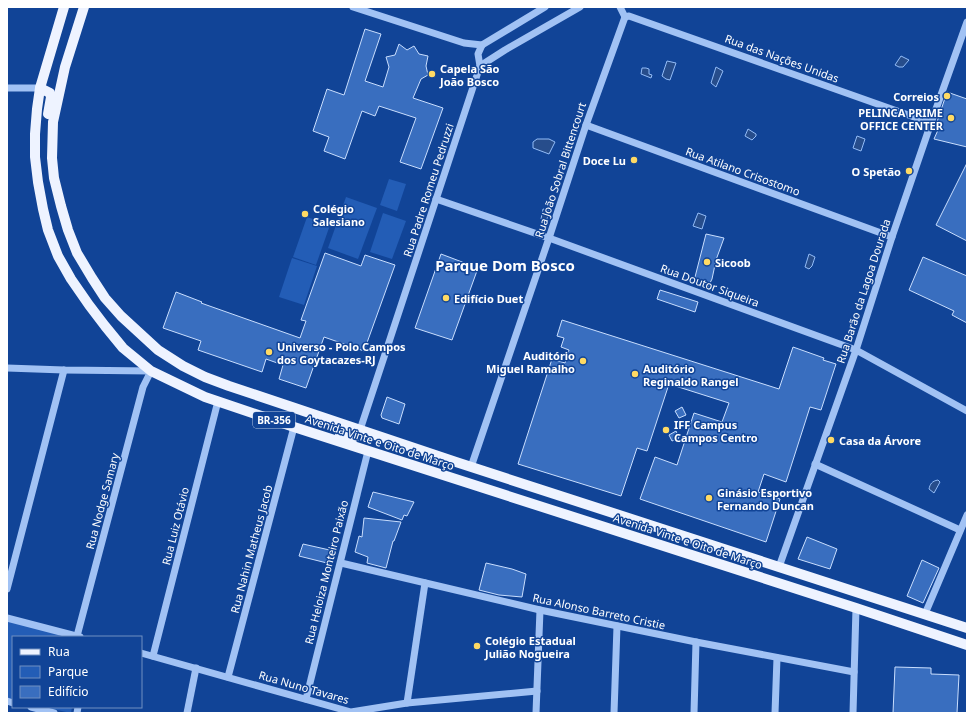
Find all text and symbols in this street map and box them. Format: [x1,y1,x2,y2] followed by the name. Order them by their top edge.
[723,30,841,86] street label: Rua das Nações Unidas
[439,61,500,89] place label: Capela São João Bosco
[427,69,437,79] marker: Capela São João Bosco
[893,89,939,104] place label: Correios
[942,91,952,101] marker: Correios
[531,100,589,240] street label: Rua João Sobral Bittencourt
[858,105,944,133] place label: PELINCA PRIME OFFICE CENTER
[946,113,956,123] marker: PELINCA PRIME OFFICE CENTER
[399,121,457,259] street label: Rua Padre Romeu Pedruzzi
[684,143,803,199] street label: Rua Atilano Crisostomo
[583,153,626,168] place label: Doce Lu
[629,155,639,165] marker: Doce Lu
[852,164,901,179] place label: O Spetão
[904,166,914,176] marker: O Spetão
[313,201,365,229] place label: Colégio Salesiano
[300,209,310,219] marker: Colégio Salesiano
[833,217,893,365] street label: Rua Barão da Lagoa Dourada
[435,255,575,275] district label: Parque Dom Bosco
[715,255,751,270] place label: Sicoob
[702,257,712,267] marker: Sicoob
[658,260,762,310] street label: Rua Doutor Siqueira
[454,291,523,306] place label: Edifício Duet
[441,293,451,303] marker: Edifício Duet
[277,339,406,367] place label: Universo - Polo Campos dos Goytacazes-RJ
[264,347,274,357] marker: Universo - Polo Campos dos Goytacazes-RJ
[486,348,575,376] place label: Auditório Miguel Ramalho
[578,356,588,366] marker: Auditório Miguel Ramalho
[643,361,738,389] place label: Auditório Reginaldo Rangel
[630,369,640,379] marker: Auditório Reginaldo Rangel
[304,411,457,473] street label: Avenida Vinte e Oito de Março
[253,412,295,428] road number: BR-356
[674,417,758,445] place label: IFF Campus Campos Centro
[661,425,671,435] marker: IFF Campus Campos Centro
[839,433,921,448] place label: Casa da Árvore
[826,435,836,445] marker: Casa da Árvore
[82,451,122,551] street label: Rua Nodge Samary
[227,483,275,615] street label: Rua Nahin Matheus Jacob
[158,485,192,567] street label: Rua Luiz Otávio
[717,485,814,513] place label: Ginásio Esportivo Fernando Duncan
[704,493,714,503] marker: Ginásio Esportivo Fernando Duncan
[301,498,351,646] street label: Rua Heloiza Monteiro Paixão
[612,510,765,572] street label: Avenida Vinte e Oito de Março
[531,590,667,632] street label: Rua Alonso Barreto Cristie
[484,633,576,661] place label: Colégio Estadual Julião Nogueira
[12,636,142,708] legend
[472,641,482,651] marker: Colégio Estadual Julião Nogueira
[48,643,70,660] text: Rua
[48,663,89,680] text: Parque
[257,667,351,707] street label: Rua Nuno Tavares
[48,683,89,700] text: Edifício

